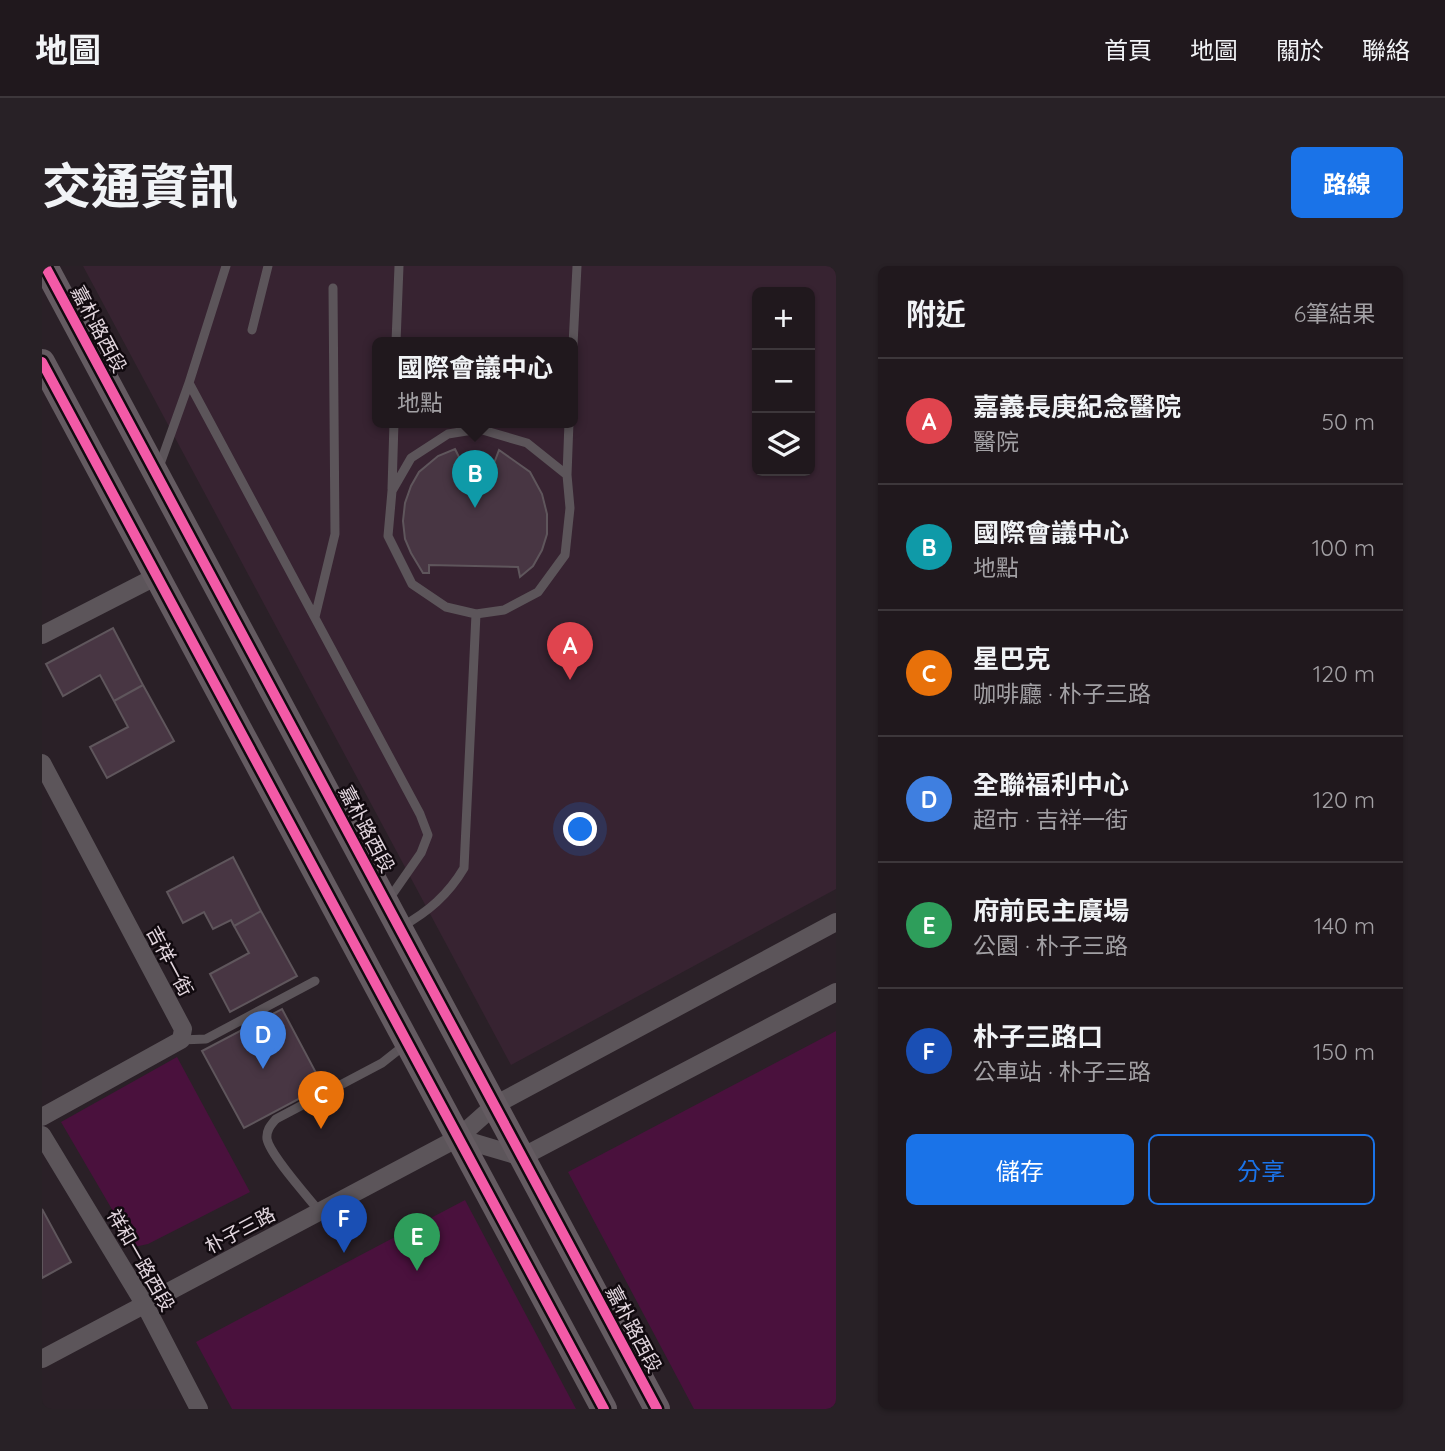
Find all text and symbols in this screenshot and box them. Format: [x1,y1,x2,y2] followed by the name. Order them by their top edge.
[35,29,101,70] text: 地圖
[1104,35,1152,65] text: 首頁
[1190,35,1238,65] text: 地圖
[1276,35,1324,65] text: 關於
[1362,35,1410,65] text: 聯絡
[1291,147,1403,218] button: 路線
[42,155,238,216] text: 交通資訊
[66,281,132,377] street label: 嘉朴路西段
[752,287,815,476] map controls
[752,287,815,350] button: +
[906,295,966,333] text: 附近
[1294,299,1375,328] text: 6筆結果
[372,337,578,428] popup
[752,350,815,413] button: −
[397,351,553,384] text: 國際會議中心
[397,388,443,417] text: 地點
[973,390,1181,423] text: 嘉義長庚紀念醫院
[922,407,936,436] text: A
[1322,407,1375,436] text: 50 m
[752,413,815,476] button: layers
[973,427,1019,456] text: 醫院
[452,450,498,508] pin: B
[973,516,1129,549] text: 國際會議中心
[921,533,937,562] text: B
[1312,533,1375,562] text: 100 m
[973,553,1019,582] text: 地點
[547,622,593,680] pin: A
[973,642,1051,675] text: 星巴克
[922,659,936,688] text: C
[1313,659,1375,688] text: 120 m
[973,679,1151,708] text: 咖啡廳 · 朴子三路
[973,768,1129,801] text: 全聯福利中心
[334,781,400,877] street label: 嘉朴路西段
[921,785,937,814] text: D
[1313,785,1375,814] text: 120 m
[973,805,1128,834] text: 超市 · 吉祥一街
[563,812,597,846] your location
[973,894,1129,927] text: 府前民主廣場
[922,911,936,940] text: E
[1314,911,1375,940] text: 140 m
[142,922,198,1000] street label: 吉祥一街
[973,931,1128,960] text: 公園 · 朴子三路
[240,1011,286,1069] pin: D
[973,1020,1103,1053] text: 朴子三路口
[923,1037,935,1066] text: F
[1313,1037,1375,1066] text: 150 m
[973,1057,1151,1086] text: 公車站 · 朴子三路
[298,1071,344,1129] pin: C
[906,1134,1134,1205] button: 儲存
[1148,1134,1375,1205] button: 分享
[321,1195,367,1253] pin: F
[201,1202,279,1258] street label: 朴子三路
[102,1205,180,1315] street label: 祥和一路西段
[394,1213,440,1271] pin: E
[601,1281,667,1377] street label: 嘉朴路西段

